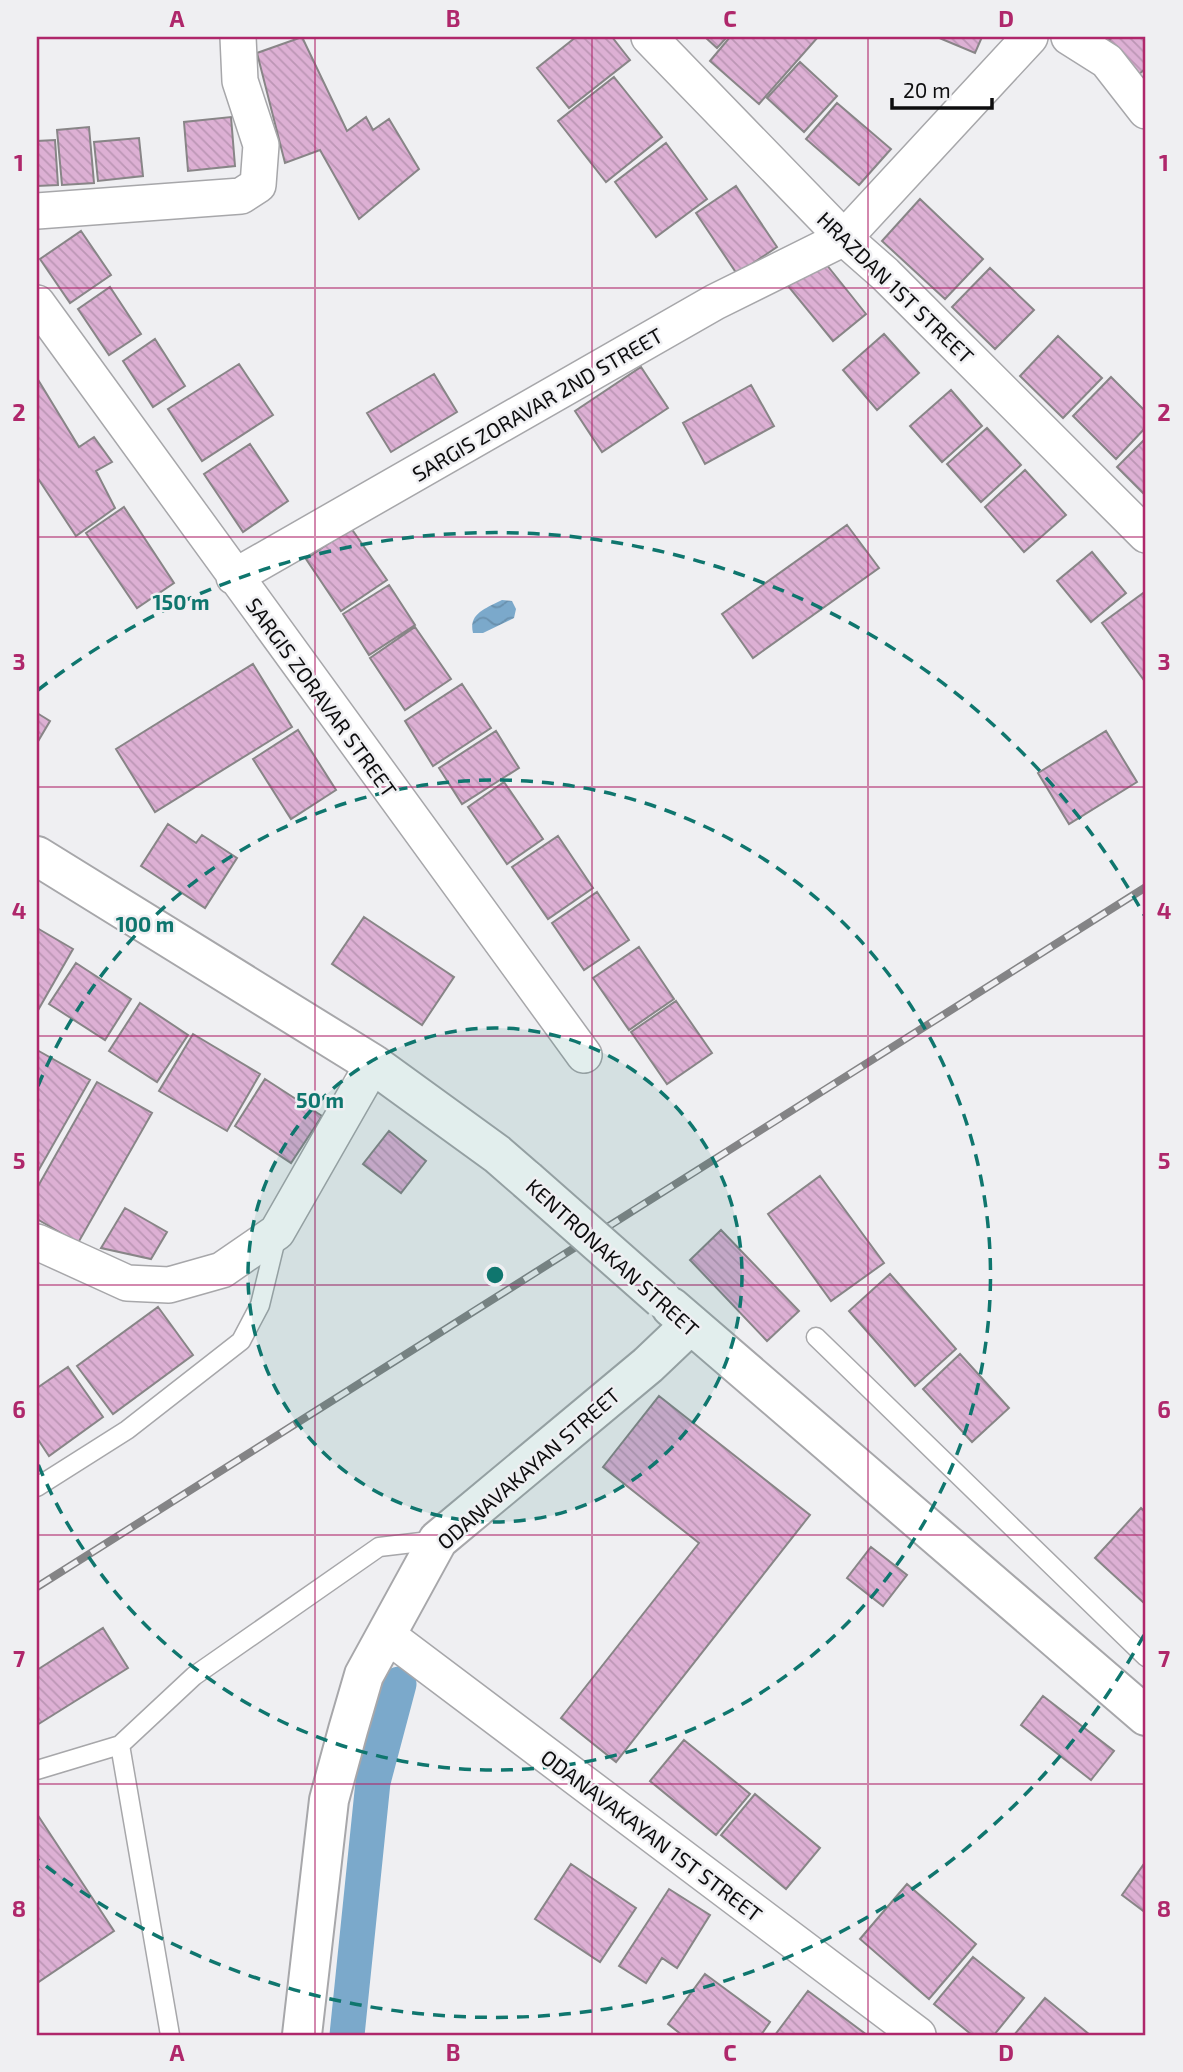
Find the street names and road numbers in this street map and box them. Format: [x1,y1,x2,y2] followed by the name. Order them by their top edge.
[813,206,979,368] street label: HRAZDAN 1ST STREET
[407,322,667,486] street label: SARGIS ZORAVAR 2ND STREET
[241,593,403,801] street label: SARGIS ZORAVAR STREET
[522,1173,704,1341] street label: KENTRONAKAN STREET
[432,1382,624,1554] street label: ODANAVAKAYAN STREET
[537,1744,767,1926] street label: ODANAVAKAYAN 1ST STREET

